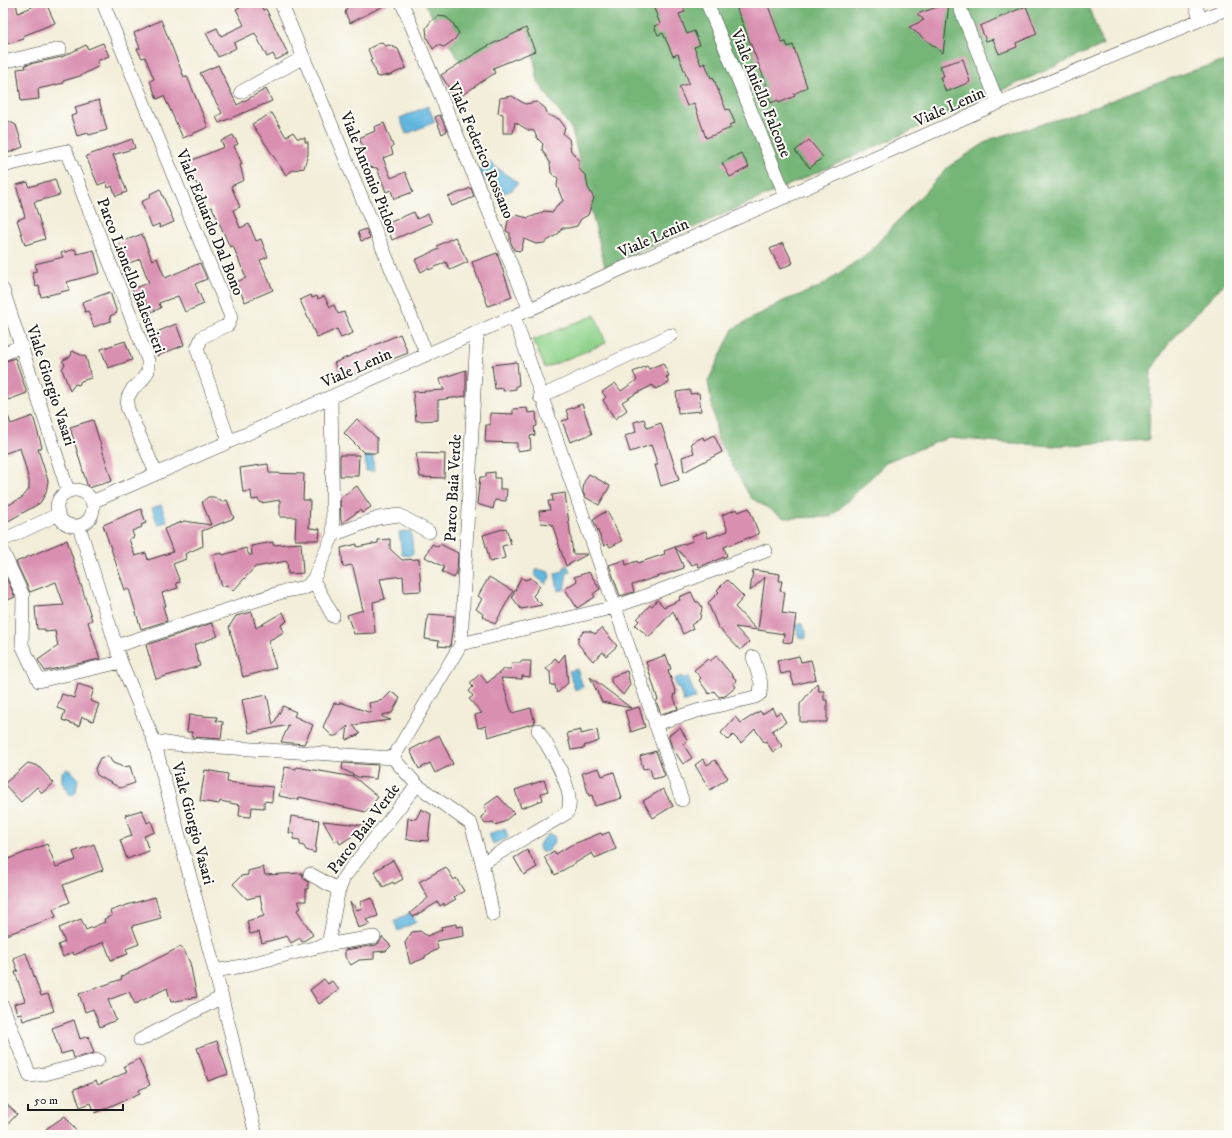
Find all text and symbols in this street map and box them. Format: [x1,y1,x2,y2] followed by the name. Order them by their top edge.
[726,26,796,161] street label: Viale Aniello Falcone
[443,78,519,222] street label: Viale Federico Rossano
[910,82,988,132] street label: Viale Lenin
[335,108,403,236] street label: Viale Antonio Pitloo
[171,146,249,298] street label: Viale Eduardo Dal Bono
[92,195,170,356] street label: Parco Lionello Balestrieri
[614,213,692,263] street label: Viale Lenin
[22,321,80,448] street label: Viale Giorgio Vasari
[317,343,395,393] street label: Viale Lenin
[440,433,466,542] street label: Parco Baia Verde
[167,759,219,887] street label: Viale Giorgio Vasari
[323,779,404,878] street label: Parco Baia Verde
[28,1086,123,1112] scale bar
[34,1093,58,1108] text: 50 m

